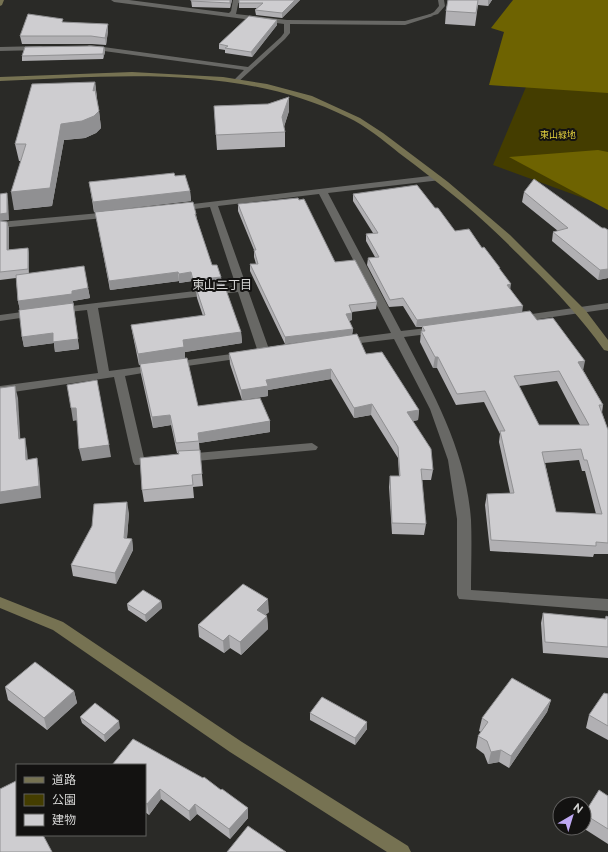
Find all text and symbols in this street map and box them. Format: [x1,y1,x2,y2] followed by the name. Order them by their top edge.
[540,130,576,140] park label: 東山緑地
[192,278,252,292] district label: 東山二丁目
[16,764,146,836] legend
[52,773,76,787] text: 道路
[52,793,76,807] text: 公園
[552,796,592,836] north arrow
[571,801,585,816] text: N
[52,813,76,827] text: 建物

